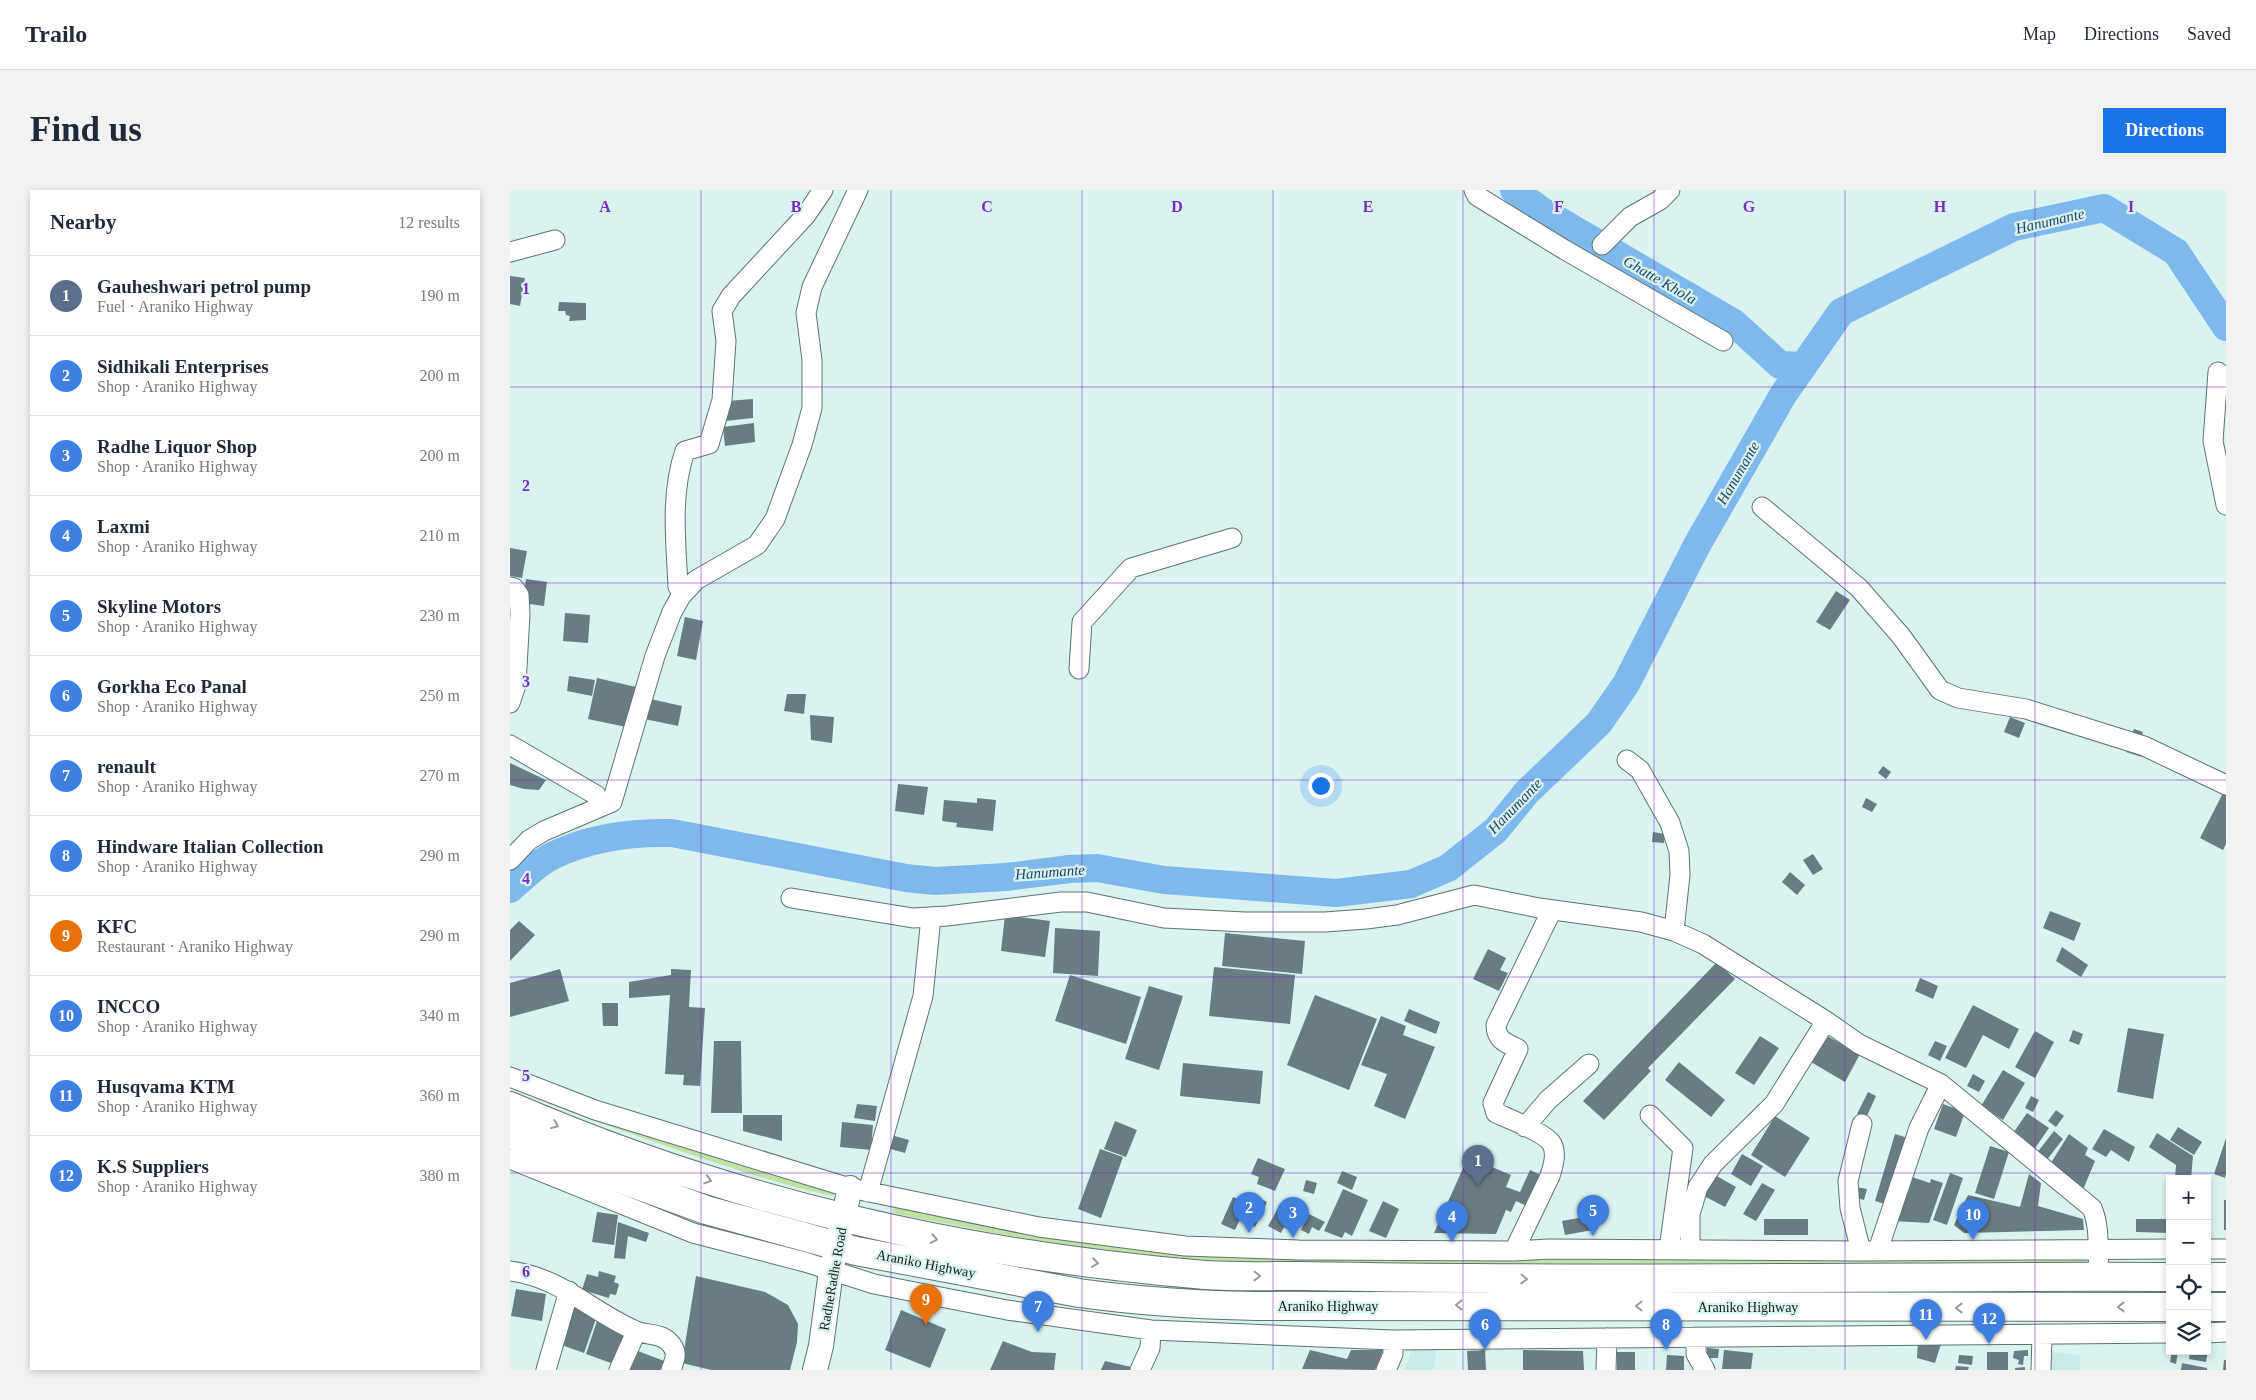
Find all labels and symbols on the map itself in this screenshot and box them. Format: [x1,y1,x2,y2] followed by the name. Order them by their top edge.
[599,198,611,215] text: A
[791,198,802,215] text: B
[981,198,993,215] text: C
[1171,198,1183,215] text: D
[1363,198,1373,215] text: E
[1554,198,1564,215] text: F
[1743,198,1756,215] text: G
[1934,198,1947,215] text: H
[2128,198,2134,215] text: I
[2013,205,2086,237] water label: Hanumante
[1621,253,1699,307] water label: Ghatte Khola
[522,280,530,297] text: 1
[1713,438,1763,508] water label: Hanumante
[522,477,530,494] text: 2
[522,673,530,690] text: 3
[1308,773,1334,799] your location
[1484,775,1545,837] water label: Hanumante
[1014,862,1086,882] water label: Hanumante
[522,870,530,887] text: 4
[522,1067,530,1084] text: 5
[550,1119,559,1129] one-way arrow
[1462,1145,1494,1186] pin: 1
[703,1174,711,1184] one-way arrow
[1233,1192,1265,1233] pin: 2
[1577,1195,1609,1236] pin: 5
[1277,1197,1309,1238] pin: 3
[1957,1199,1989,1240] pin: 10
[1436,1201,1468,1242] pin: 4
[817,1226,849,1332] street label: RadheRadhe Road
[930,1233,939,1243] one-way arrow
[875,1247,977,1281] street label: Araniko Highway
[1091,1258,1099,1268] one-way arrow
[522,1263,530,1280] text: 6
[1254,1271,1261,1281] one-way arrow
[1521,1273,1529,1284] one-way arrow
[910,1284,942,1325] pin: 9
[1022,1291,1054,1332] pin: 7
[1278,1299,1378,1314] street label: Araniko Highway
[1910,1299,1942,1340] pin: 11
[1454,1300,1462,1310] one-way arrow
[1698,1300,1798,1315] street label: Araniko Highway
[1634,1301,1642,1311] one-way arrow
[2117,1302,2124,1312] one-way arrow
[1954,1303,1962,1313] one-way arrow
[1973,1303,2005,1344] pin: 12
[1469,1309,1501,1350] pin: 6
[1650,1309,1682,1350] pin: 8

